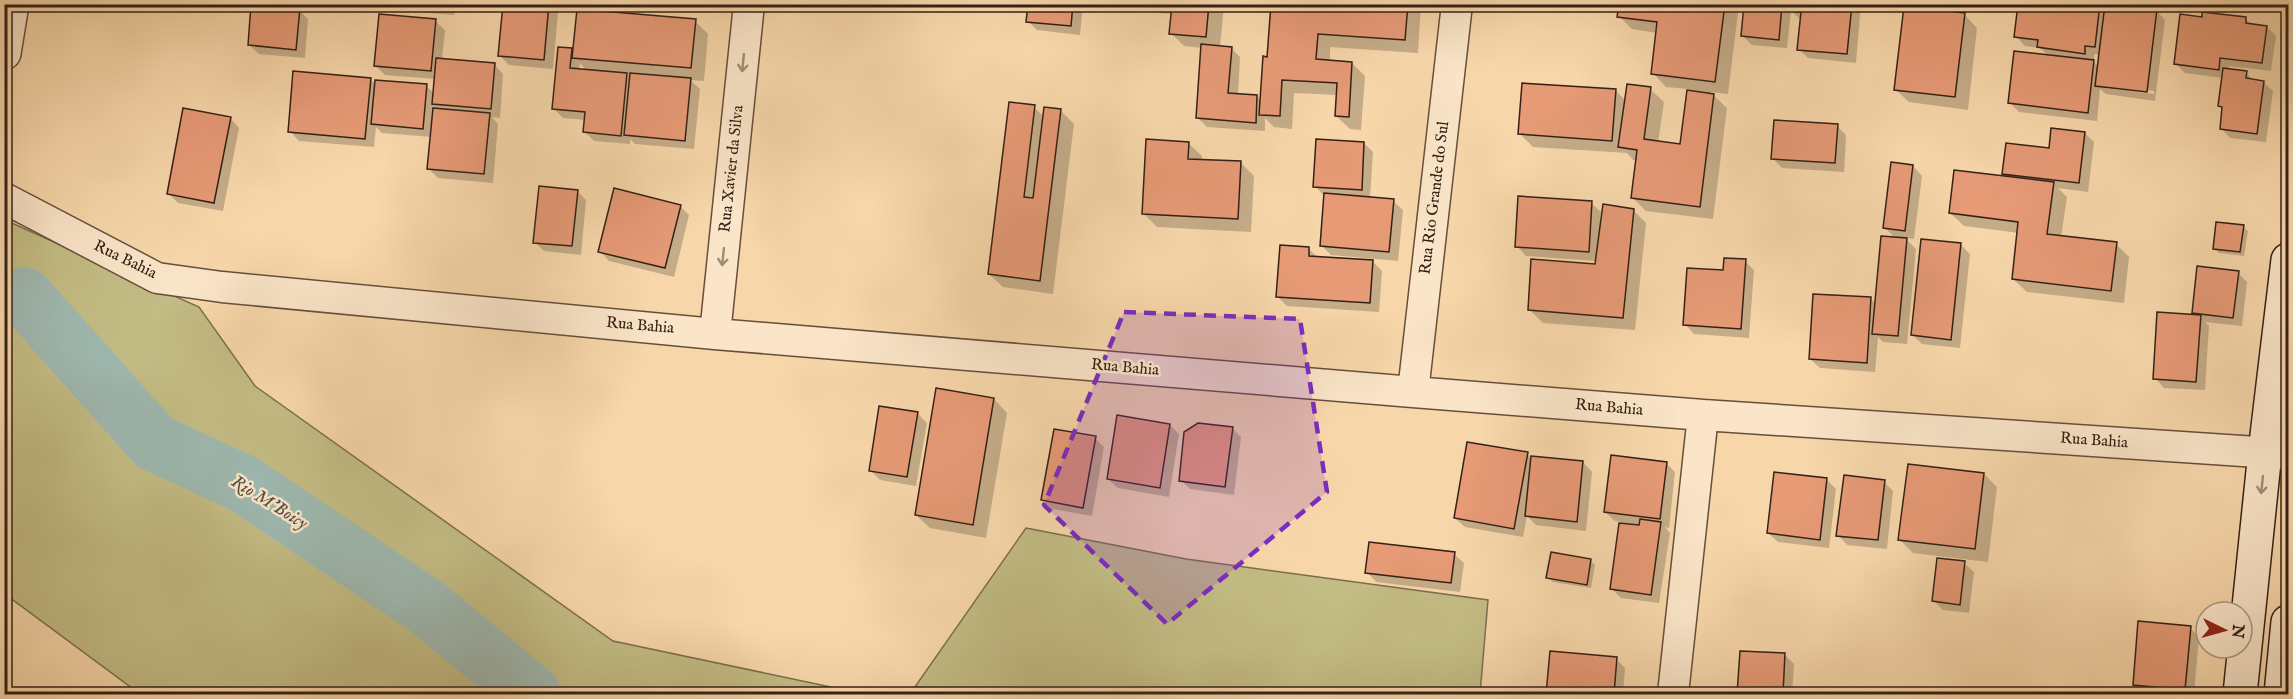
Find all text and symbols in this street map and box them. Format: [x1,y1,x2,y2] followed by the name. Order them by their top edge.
[737,52,748,72] one-way arrow
[715,104,749,234] street label: Rua Xavier da Silva
[1416,120,1454,276] street label: Rua Rio Grande do Sul
[90,236,160,284] street label: Rua Bahia
[717,246,728,266] one-way arrow
[605,313,675,339] street label: Rua Bahia
[1090,355,1160,381] street label: Rua Bahia
[1574,395,1644,421] street label: Rua Bahia
[2059,429,2129,453] street label: Rua Bahia
[227,471,312,536] water label: Rio M'Boicy
[2256,474,2267,494] one-way arrow
[2194,600,2254,660] north arrow
[2226,622,2248,639] text: N

